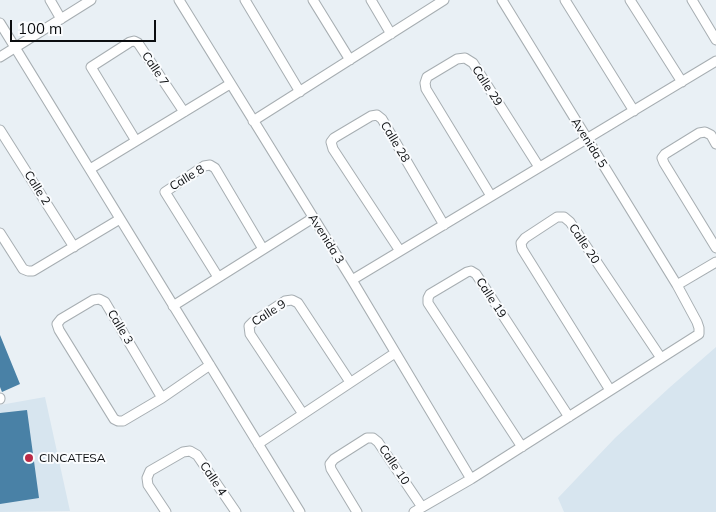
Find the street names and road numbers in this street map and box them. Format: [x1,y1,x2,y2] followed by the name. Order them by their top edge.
[138,49,172,89] street label: Calle 7
[469,63,505,109] street label: Calle 29
[568,115,610,171] street label: Avenida 5
[377,119,413,165] street label: Calle 28
[167,162,207,194] street label: Calle 8
[21,168,53,208] street label: Calle 2
[305,211,347,267] street label: Avenida 3
[565,221,603,267] street label: Calle 20
[473,275,509,321] street label: Calle 19
[249,297,289,329] street label: Calle 9
[104,307,136,347] street label: Calle 3
[375,442,413,488] street label: Calle 10
[196,459,230,499] street label: Calle 4

